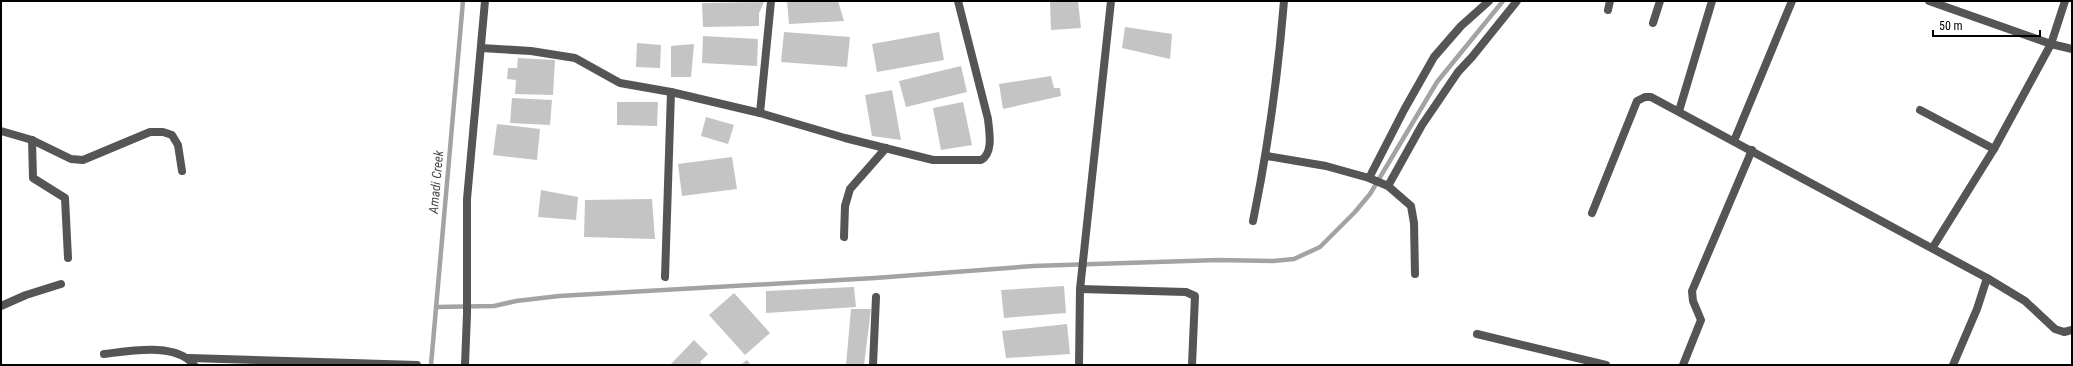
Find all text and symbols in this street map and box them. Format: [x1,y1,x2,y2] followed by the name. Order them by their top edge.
[1933,12,2040,38] scale bar
[1939,19,1963,33] text: 50 m
[426,150,446,215] water label: Amadi Creek

